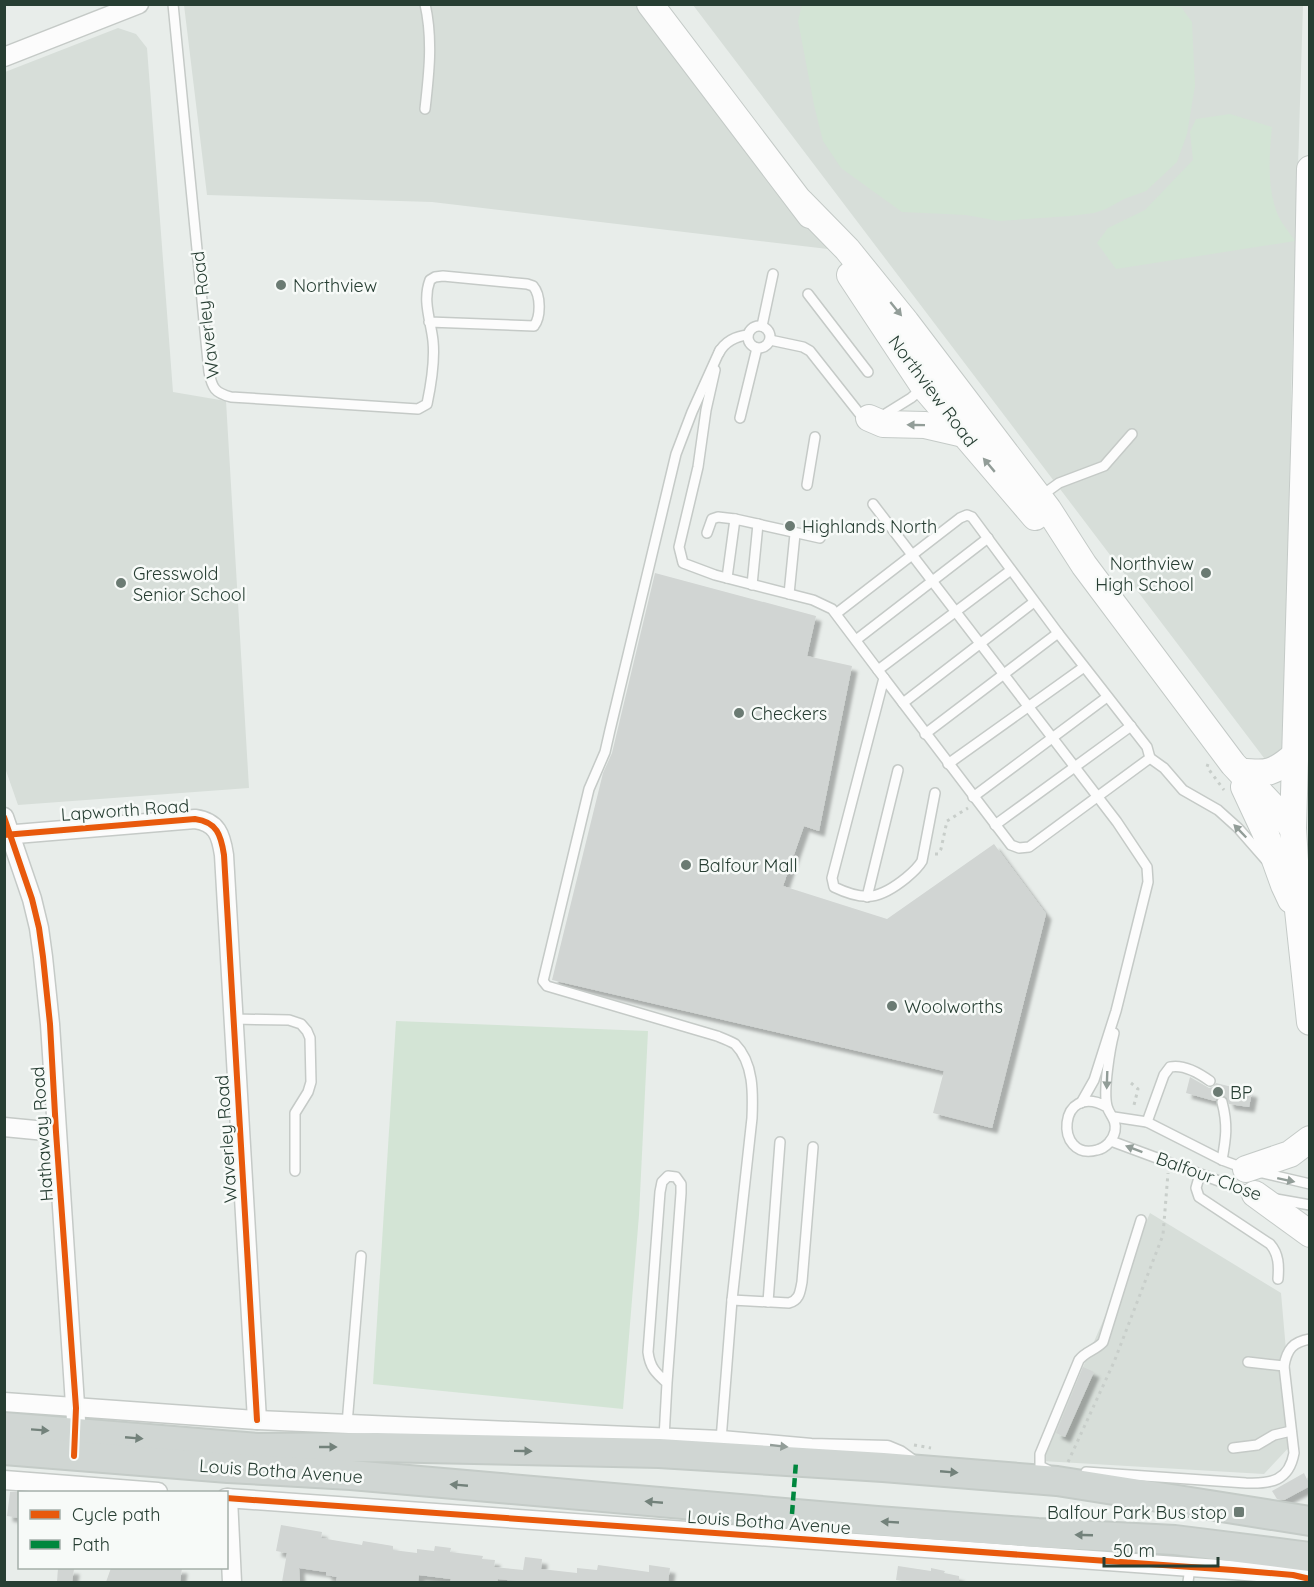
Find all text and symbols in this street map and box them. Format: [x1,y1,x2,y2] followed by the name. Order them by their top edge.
[186,250,224,380] street label: Waverley Road
[293,274,377,297] place label: Northview
[274,278,288,292] marker: Northview
[889,301,901,316] one-way arrow
[884,331,982,451] street label: Northview Road
[907,420,926,429] one-way arrow
[983,457,996,473] one-way arrow
[802,515,937,538] place label: Highlands North
[783,519,797,533] marker: Highlands North
[1095,552,1194,596] place label: Northview High School
[133,562,246,606] place label: Gresswold Senior School
[1199,566,1213,580] marker: Northview High School
[114,576,128,590] marker: Gresswold Senior School
[751,702,827,725] place label: Checkers
[732,706,746,720] marker: Checkers
[60,794,190,826] street label: Lapworth Road
[1234,825,1248,839] one-way arrow
[698,854,798,877] place label: Balfour Mall
[679,858,693,872] marker: Balfour Mall
[904,995,1003,1018] place label: Woolworths
[885,999,899,1013] marker: Woolworths
[26,1066,58,1202] street label: Hathaway Road
[1103,1070,1112,1089] one-way arrow
[210,1074,242,1204] street label: Waverley Road
[1230,1081,1252,1104] place label: BP
[1211,1085,1225,1099] marker: BP
[1125,1144,1143,1154] one-way arrow
[1153,1146,1265,1206] street label: Balfour Close
[1276,1176,1295,1185] one-way arrow
[30,1425,49,1435] one-way arrow
[124,1433,143,1443] one-way arrow
[770,1441,789,1451] one-way arrow
[319,1443,338,1452] one-way arrow
[514,1446,533,1456] one-way arrow
[198,1454,364,1488] street label: Louis Botha Avenue
[939,1467,958,1477] one-way arrow
[450,1480,469,1489] one-way arrow
[18,1491,228,1569] legend
[644,1497,663,1507] one-way arrow
[1047,1501,1227,1524] place label: Balfour Park Bus stop
[72,1503,160,1526] text: Cycle path
[686,1505,852,1539] street label: Louis Botha Avenue
[1232,1505,1246,1519] marker: Balfour Park Bus stop
[880,1517,899,1526] one-way arrow
[1075,1530,1094,1540] one-way arrow
[1104,1530,1218,1568] scale bar
[72,1533,110,1556] text: Path
[1113,1539,1155,1562] text: 50 m

